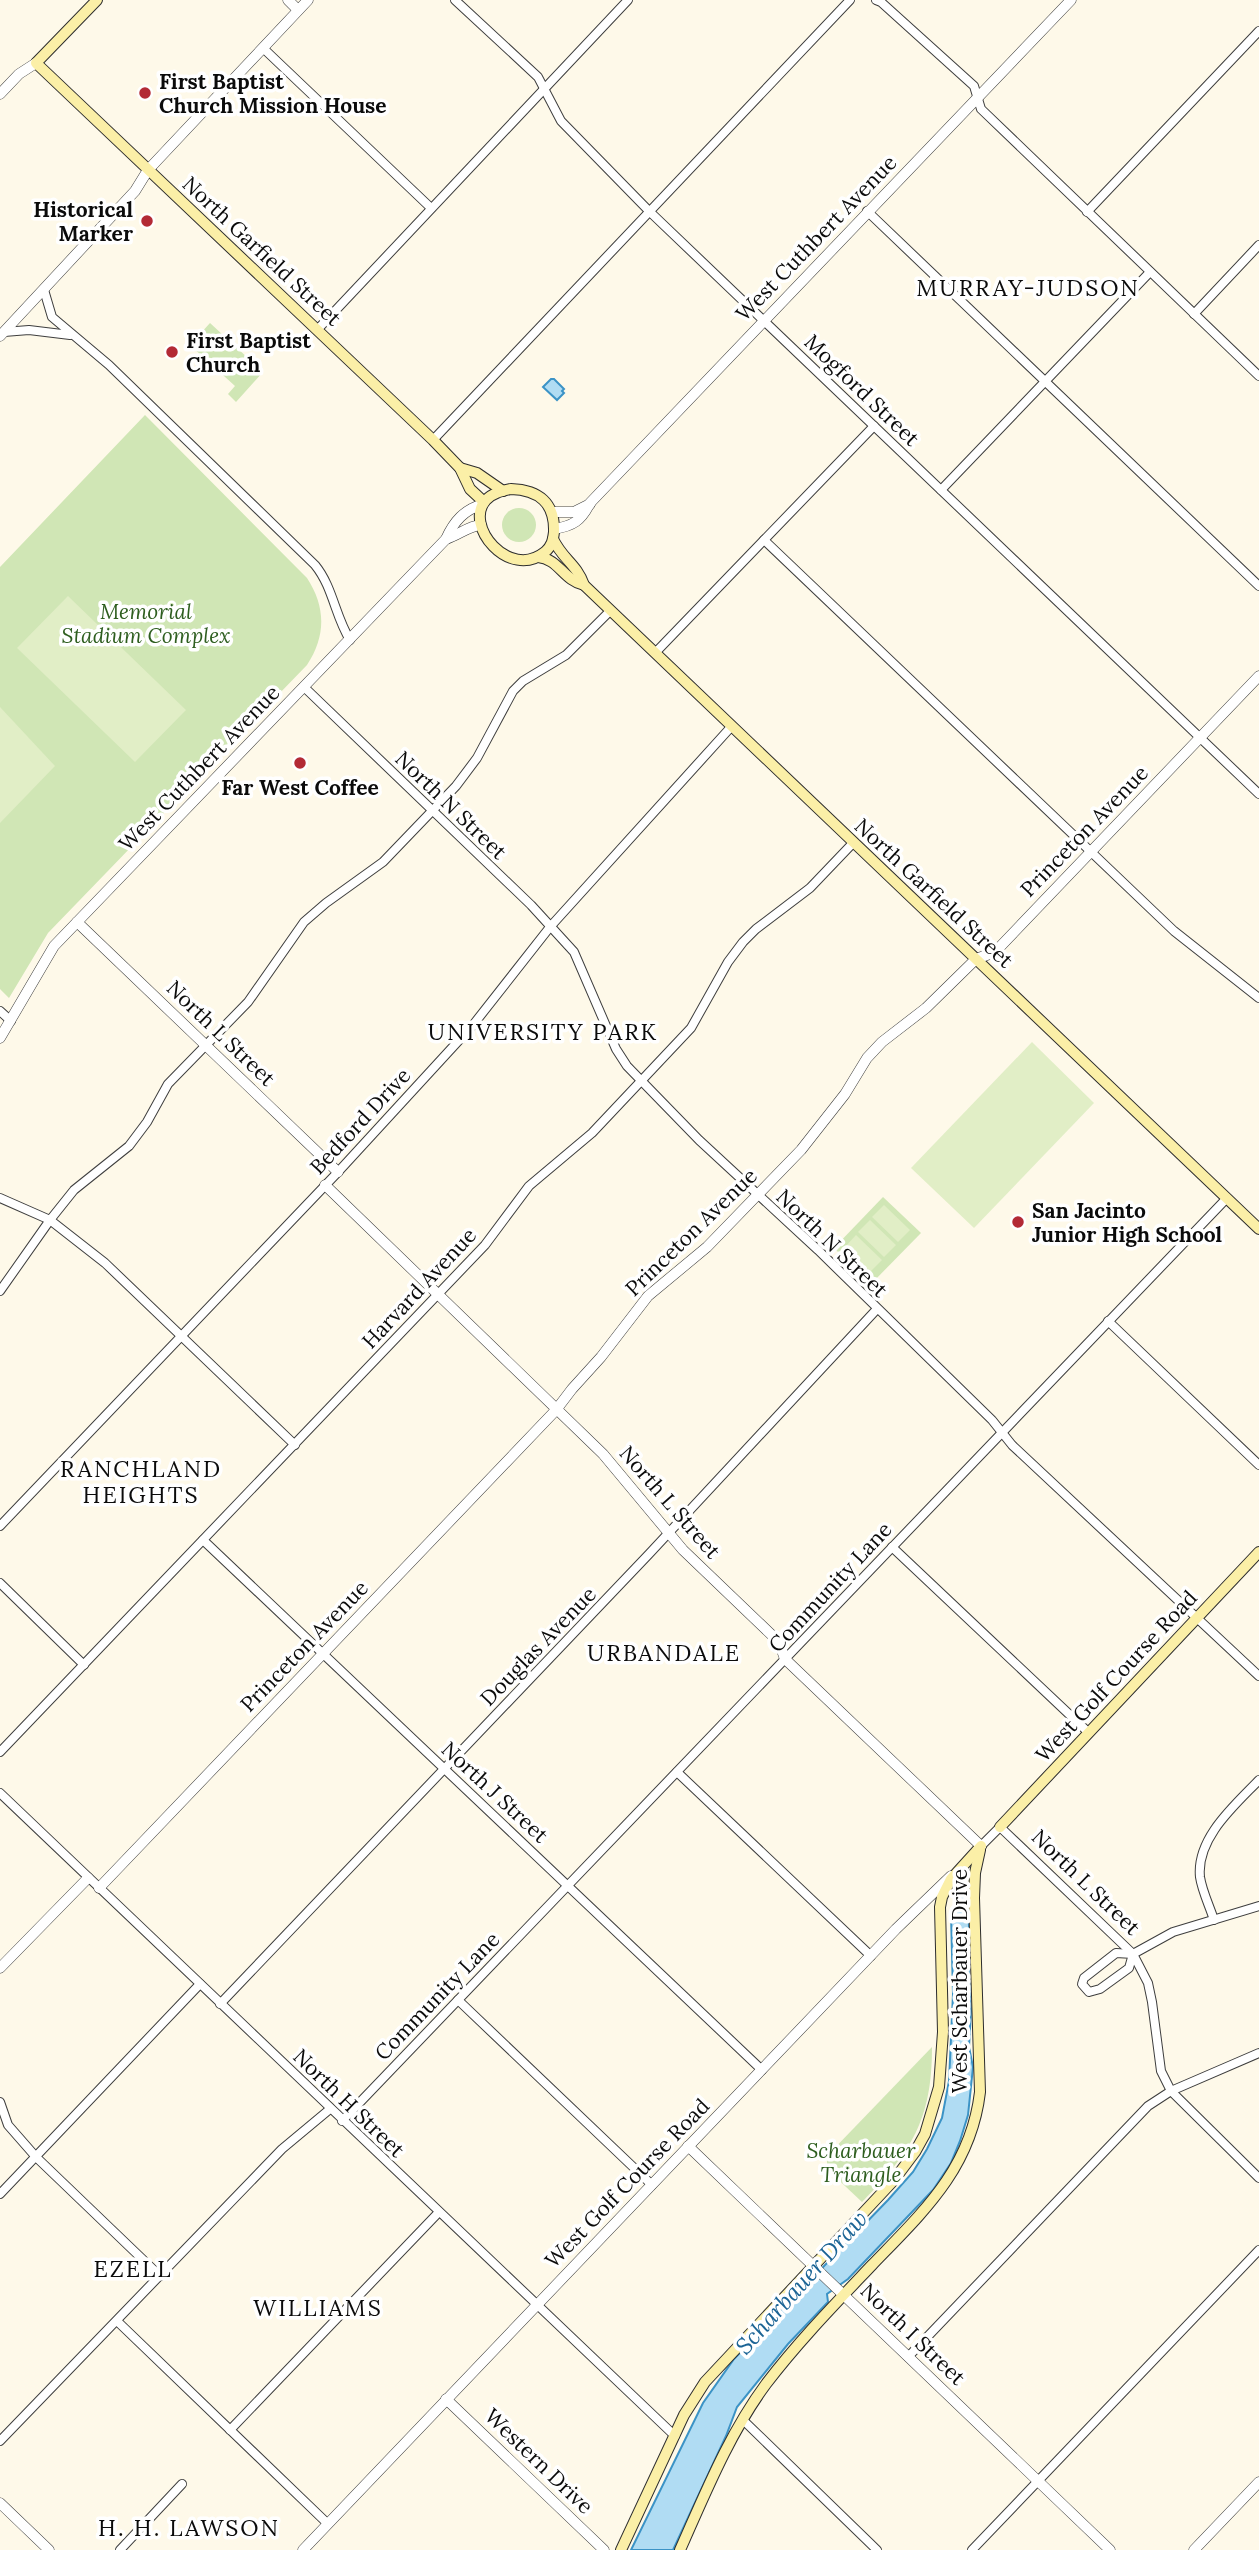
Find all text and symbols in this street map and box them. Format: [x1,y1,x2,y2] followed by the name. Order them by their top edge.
[159,68,387,119] place label: First Baptist Church Mission House
[137,85,153,101] marker: First Baptist Church Mission House
[730,149,902,327] street label: West Cuthbert Avenue
[177,170,348,332] street label: North Garfield Street
[33,196,133,247] place label: Historical Marker
[139,213,155,229] marker: Historical Marker
[916,273,1140,302] district label: MURRAY-JUDSON
[186,327,311,378] place label: First Baptist Church
[799,328,926,452] street label: Mogford Street
[164,344,180,360] marker: First Baptist Church
[62,598,230,649] park label: Memorial Stadium Complex
[113,679,285,857] street label: West Cuthbert Avenue
[390,745,513,866] street label: North N Street
[292,755,308,771] marker: Far West Coffee
[1014,759,1154,903] street label: Princeton Avenue
[221,774,379,801] place label: Far West Coffee
[849,812,1020,974] street label: North Garfield Street
[161,974,282,1092] street label: North L Street
[428,1017,658,1046] district label: UNIVERSITY PARK
[304,1062,416,1180] street label: Bedford Drive
[619,1162,763,1302] street label: Princeton Avenue
[771,1183,894,1304] street label: North N Street
[1032,1197,1223,1248] place label: San Jacinto Junior High School
[1010,1214,1026,1230] marker: San Jacinto Junior High School
[356,1222,482,1354] street label: Harvard Avenue
[614,1440,727,1565] street label: North L Street
[60,1454,222,1509] district label: RANCHLAND HEIGHTS
[763,1516,897,1658] street label: Community Lane
[234,1574,374,1718] street label: Princeton Avenue
[474,1581,602,1711] street label: Douglas Avenue
[1029,1584,1203,1768] street label: West Golf Course Road
[587,1638,741,1667] district label: URBANDALE
[436,1736,555,1849] street label: North J Street
[1026,1823,1147,1941] street label: North L Street
[946,1869,973,2093] street label: West Scharbauer Drive
[369,1926,505,2066] street label: Community Lane
[287,2043,411,2164] street label: North H Street
[539,2093,715,2273] street label: West Golf Course Road
[806,2137,916,2188] park label: Scharbauer Triangle
[729,2204,873,2360] water label: Scharbauer Draw
[93,2254,173,2283] district label: EZELL
[855,2277,972,2391] street label: North I Street
[253,2293,383,2322] district label: WILLIAMS
[479,2402,599,2520] street label: Western Drive
[98,2513,280,2542] district label: H. H. LAWSON

